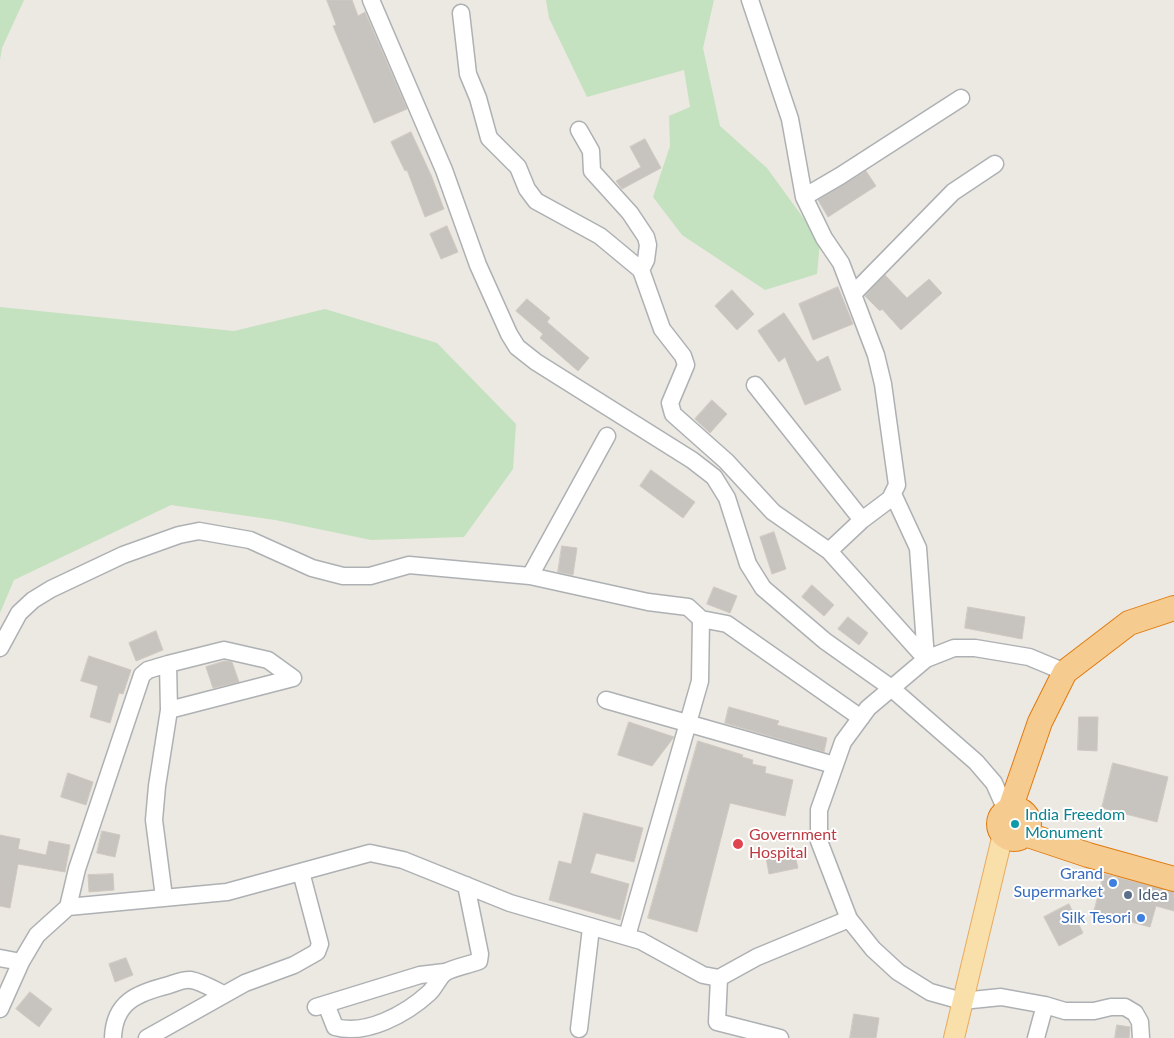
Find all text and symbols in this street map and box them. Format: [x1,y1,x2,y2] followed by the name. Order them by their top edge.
[1025,805,1125,843] place label: India Freedom Monument
[1009,818,1021,830] marker: India Freedom Monument
[749,825,837,863] place label: Government Hospital
[731,837,745,851] marker: Government Hospital
[1014,864,1103,902] place label: Grand Supermarket
[1107,877,1119,889] marker: Grand Supermarket
[1138,885,1168,905] place label: Idea
[1122,889,1134,901] marker: Idea
[1061,908,1131,928] place label: Silk Tesori
[1135,912,1147,924] marker: Silk Tesori

